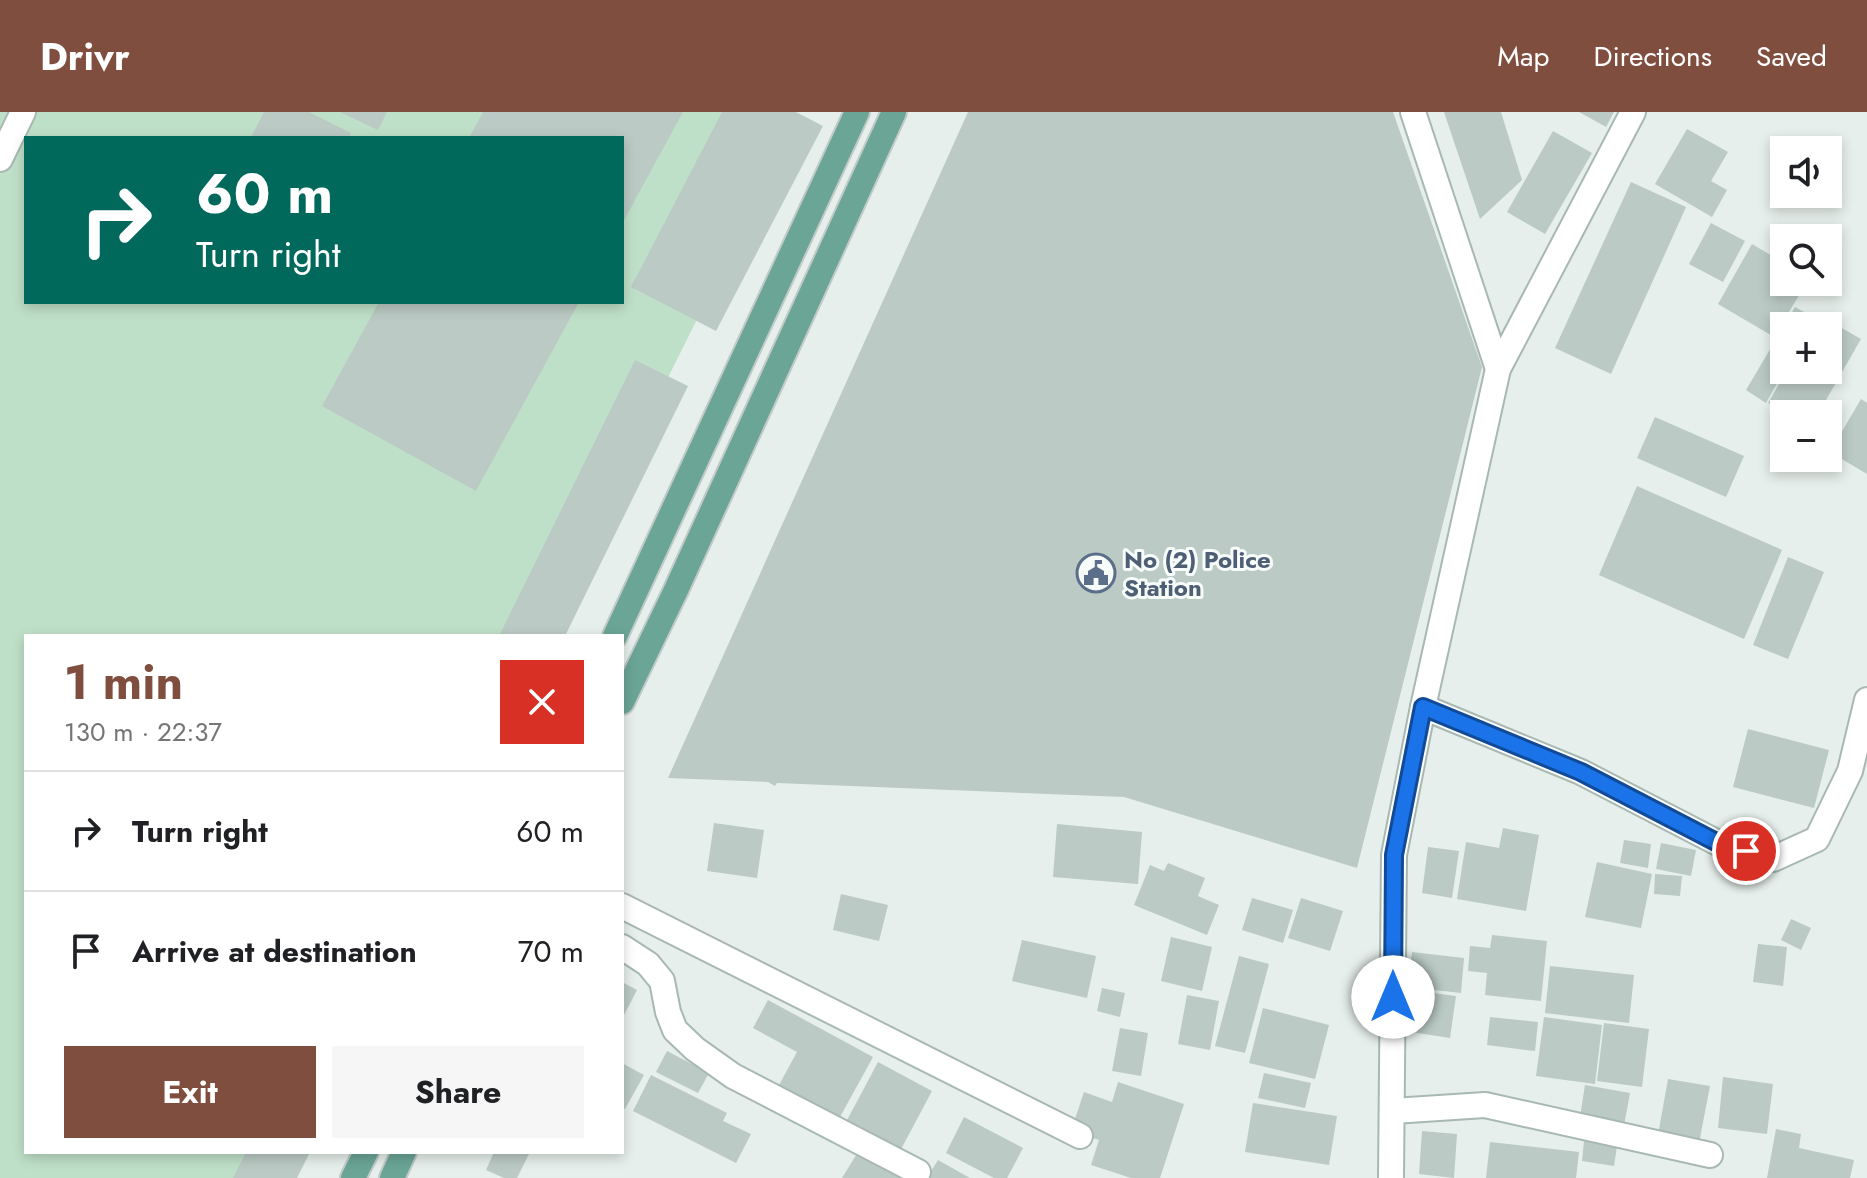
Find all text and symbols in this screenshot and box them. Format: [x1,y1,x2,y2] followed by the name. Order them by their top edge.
[40,29,130,84] text: Drivr
[1497,36,1549,77] text: Map
[1593,36,1712,77] text: Directions
[1756,36,1827,77] text: Saved
[1770,136,1842,472] map controls
[1770,136,1842,208] button: sound
[196,153,333,234] text: 60 m
[64,168,168,272] icon: right
[1770,224,1842,296] button: search
[196,228,341,280] text: Turn right
[1770,312,1842,384] button: +
[1770,400,1842,472] button: −
[1124,542,1271,605] place label: No (2) Police Station
[1075,552,1117,594] public building icon: No (2) Police Station
[64,648,183,717] text: 1 min
[500,660,584,744] button: close
[64,713,222,751] text: 130 m · 22:37
[64,809,108,853] icon: right
[132,810,268,853] text: Turn right
[516,810,584,853] text: 60 m
[1712,817,1780,885] pin
[1724,829,1768,873] icon: arrive
[64,929,108,973] icon: arrive
[132,930,417,973] text: Arrive at destination
[518,930,584,973] text: 70 m
[1351,955,1435,1039] position arrow
[64,1046,316,1138] button: Exit
[332,1046,584,1138] button: Share

